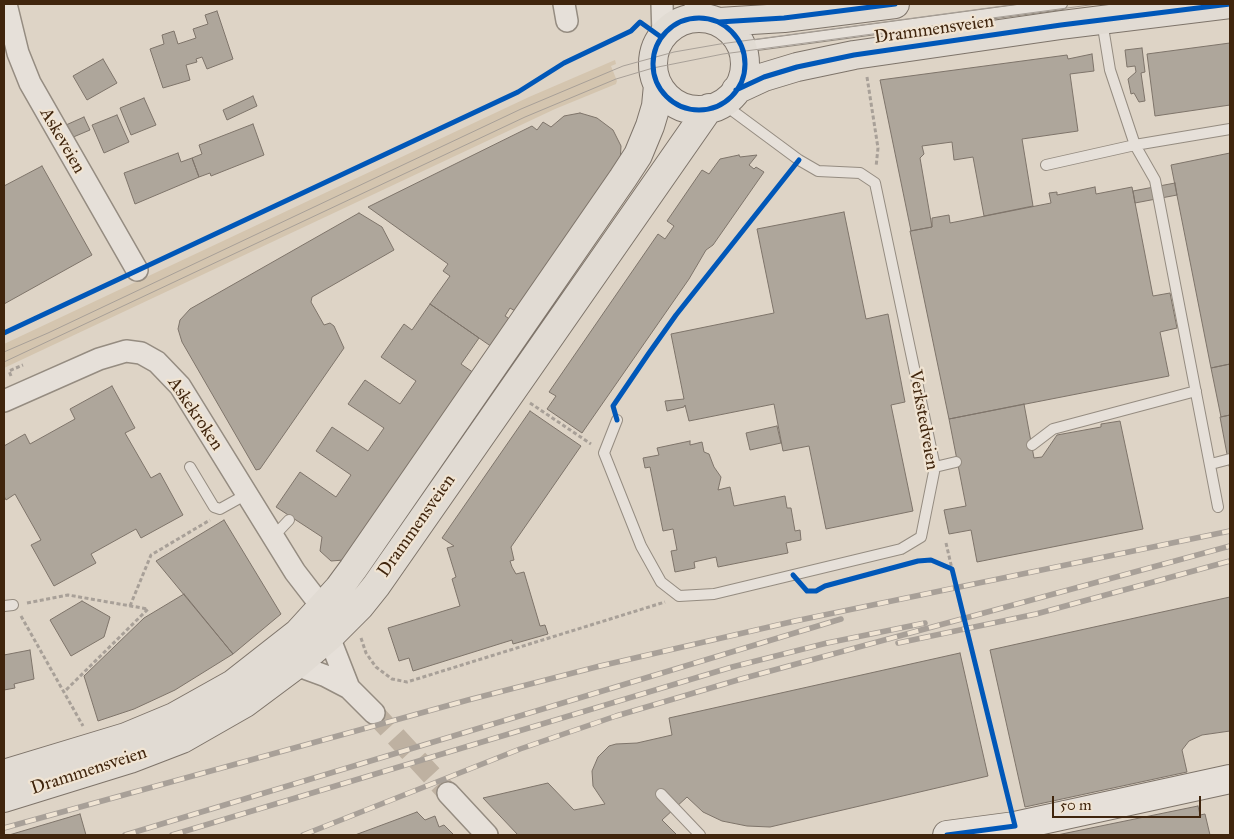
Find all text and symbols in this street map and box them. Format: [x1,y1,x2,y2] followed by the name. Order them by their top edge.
[873,11,995,49] street label: Drammensveien
[35,104,89,178] street label: Askeveien
[904,368,942,472] street label: Verkstedveien
[163,373,227,455] street label: Askekroken
[374,470,460,582] street label: Drammensveien
[28,742,150,800] street label: Drammensveien
[1054,786,1203,818] scale bar
[1060,796,1092,814] text: 50 m

